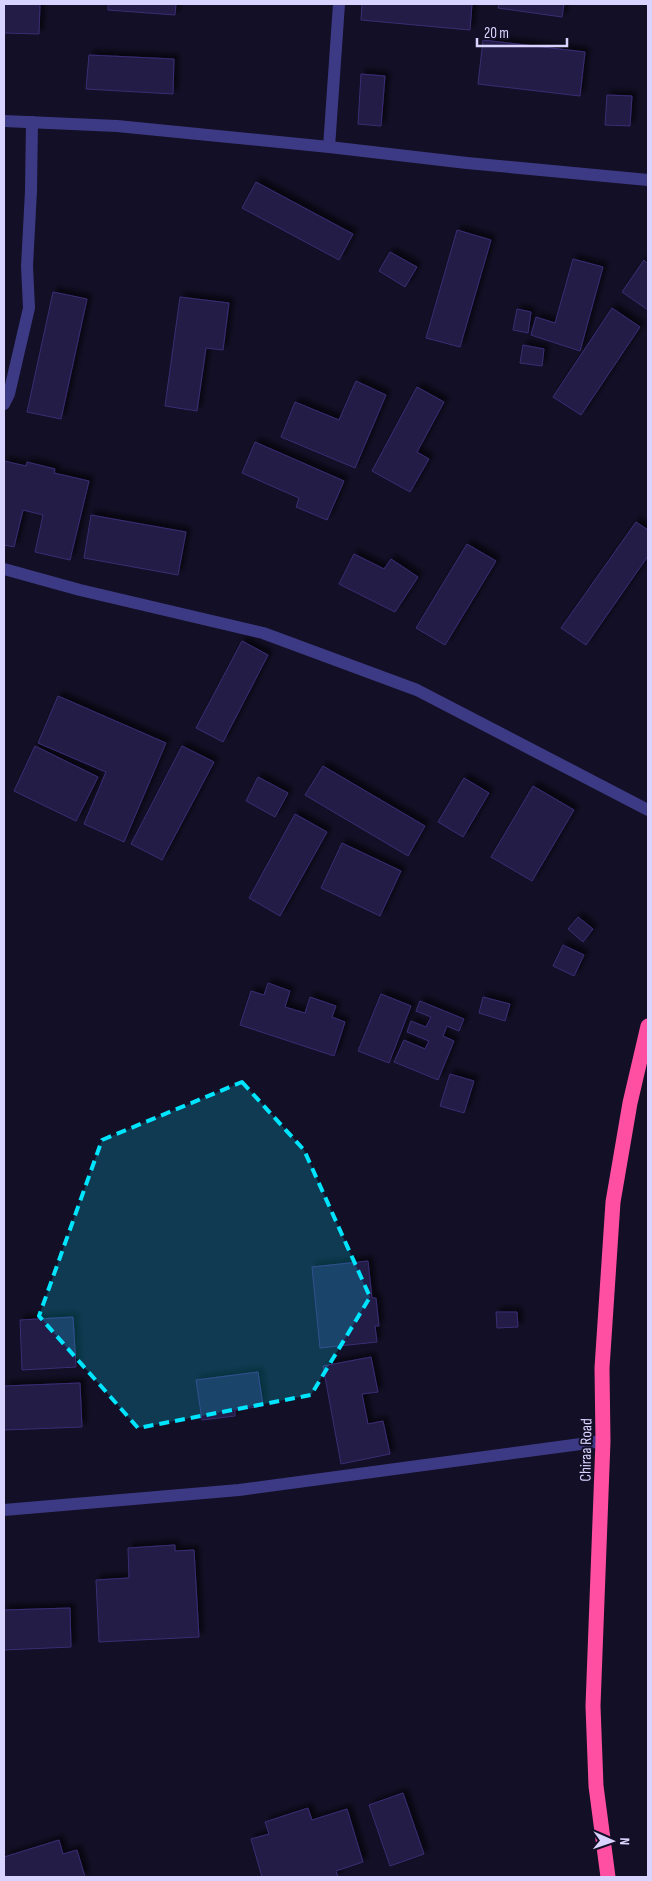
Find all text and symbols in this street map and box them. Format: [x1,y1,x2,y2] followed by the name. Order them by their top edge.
[477,15,567,47] scale bar
[484,24,509,43] text: 20 m
[576,1418,597,1482] street label: Chiraa Road
[587,1816,637,1866] north arrow
[616,1837,633,1845] text: N

